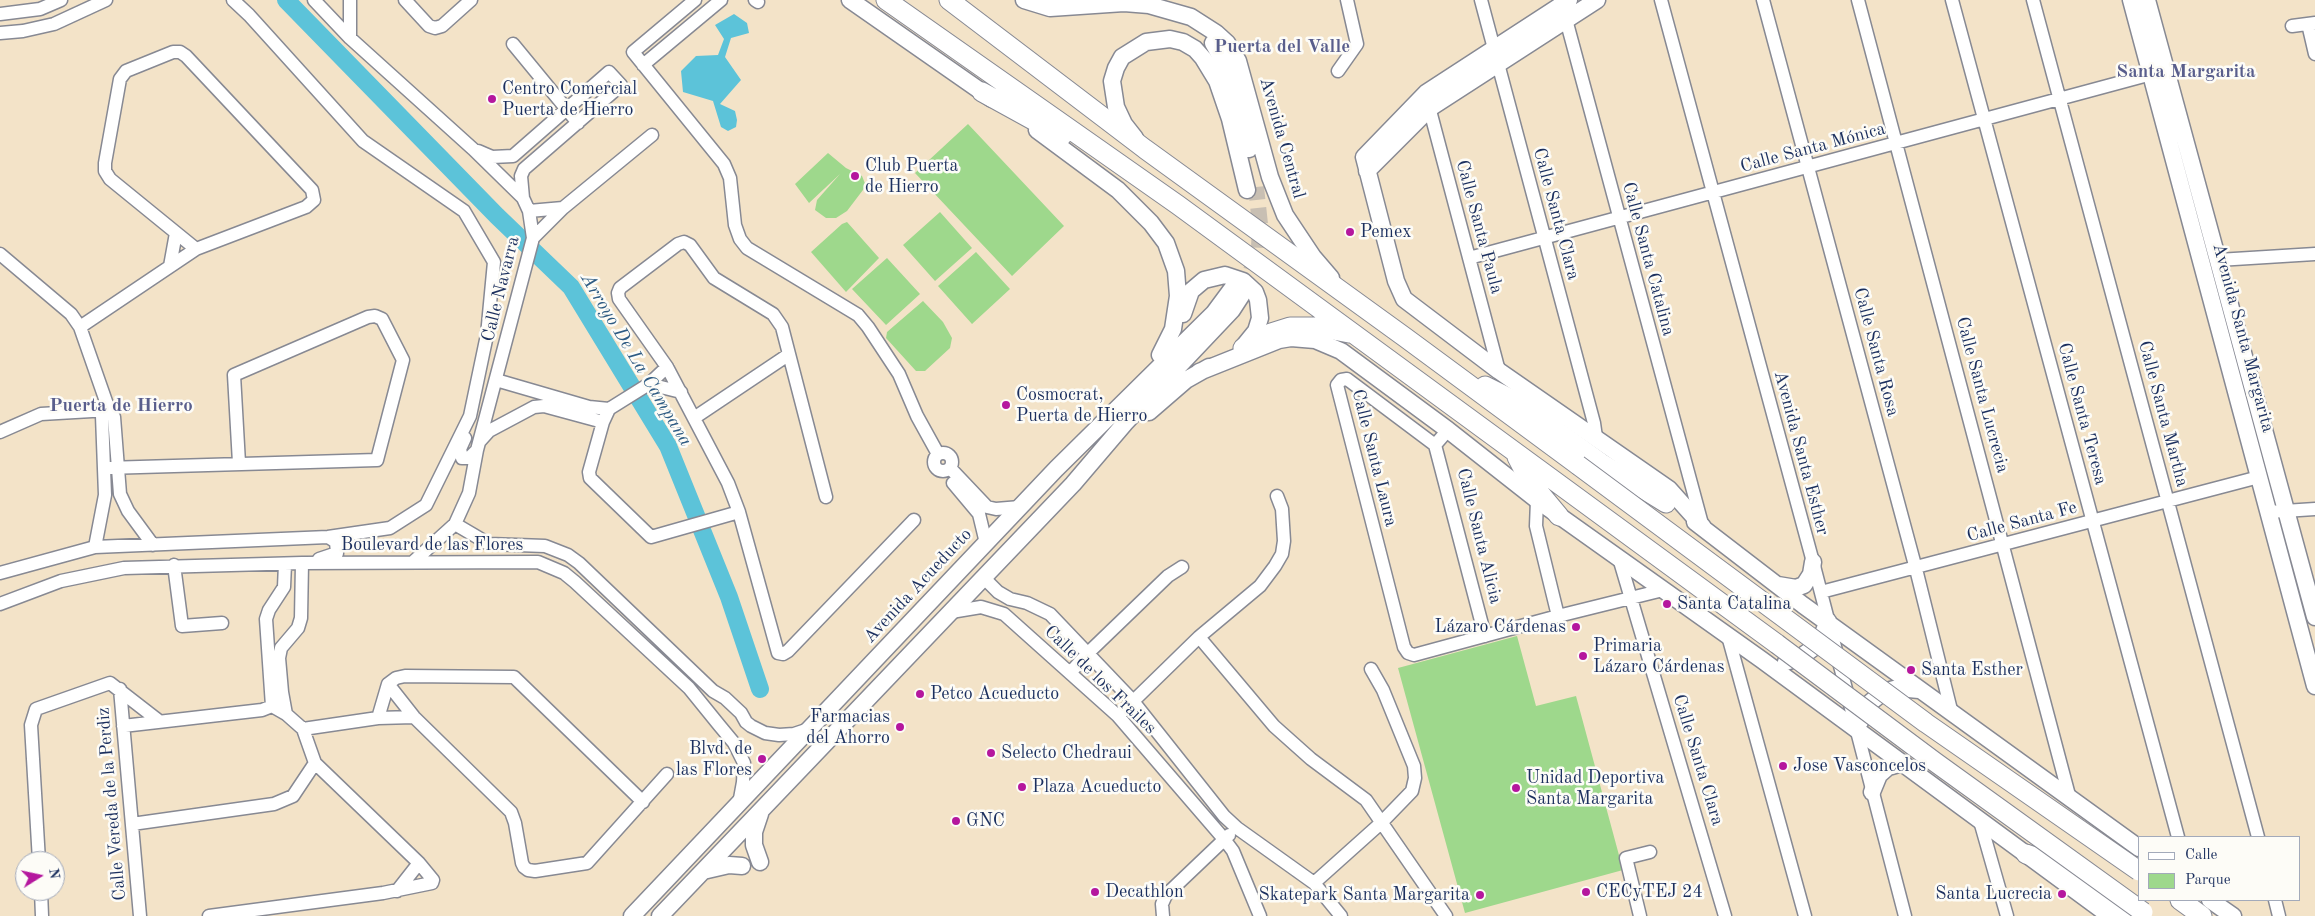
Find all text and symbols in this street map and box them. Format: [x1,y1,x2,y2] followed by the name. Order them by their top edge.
[1214,36,1350,58] district label: Puerta del Valle
[2116,61,2256,83] district label: Santa Margarita
[1254,75,1310,201] street label: Avenida Central
[502,78,637,120] place label: Centro Comercial Puerta de Hierro
[486,93,498,105] marker: Centro Comercial Puerta de Hierro
[1738,118,1888,178] street label: Calle Santa Mónica
[1528,145,1584,283] street label: Calle Santa Clara
[865,155,958,198] place label: Club Puerta de Hierro
[1451,158,1507,296] street label: Calle Santa Paula
[849,170,861,182] marker: Club Puerta de Hierro
[1617,180,1679,338] street label: Calle Santa Catalina
[1360,221,1412,243] place label: Pemex
[1344,226,1356,238] marker: Pemex
[477,234,525,344] street label: Calle Navarra
[2207,241,2279,435] street label: Avenida Santa Margarita
[575,269,697,451] water label: Arroyo De La Campana
[1848,285,1904,419] street label: Calle Santa Rosa
[1951,315,2013,475] street label: Calle Santa Lucrecia
[2133,339,2193,489] street label: Calle Santa Martha
[2053,341,2111,487] street label: Calle Santa Teresa
[1769,368,1833,538] street label: Avenida Santa Esther
[1016,384,1147,426] place label: Cosmocrat, Puerta de Hierro
[1346,387,1402,529] street label: Calle Santa Laura
[49,395,193,417] district label: Puerta de Hierro
[1000,399,1012,411] marker: Cosmocrat, Puerta de Hierro
[1452,466,1506,606] street label: Calle Santa Alicia
[1965,497,2079,547] street label: Calle Santa Fe
[859,524,977,648] street label: Avenida Acueducto
[341,534,523,556] street label: Boulevard de las Flores
[1677,593,1791,615] place label: Santa Catalina
[1661,598,1673,610] marker: Santa Catalina
[1434,616,1566,638] place label: Lázaro Cárdenas
[1039,621,1161,739] street label: Calle de los Frailes
[1570,621,1582,633] marker: Lázaro Cárdenas
[1593,635,1725,678] place label: Primaria Lázaro Cárdenas
[1577,650,1589,662] marker: Primaria Lázaro Cárdenas
[1921,659,2023,681] place label: Santa Esther
[1905,664,1917,676] marker: Santa Esther
[930,683,1059,705] place label: Petco Acueducto
[914,688,926,700] marker: Petco Acueducto
[1668,692,1728,828] street label: Calle Santa Clara
[93,706,131,902] street label: Calle Vereda de la Perdiz
[806,706,890,749] place label: Farmacias del Ahorro
[894,721,906,733] marker: Farmacias del Ahorro
[676,738,752,781] place label: Blvd. de las Flores
[1001,742,1132,764] place label: Selecto Chedraui
[985,747,997,759] marker: Selecto Chedraui
[756,753,768,765] marker: Blvd. de las Flores
[1793,755,1926,777] place label: Jose Vasconcelos
[1777,760,1789,772] marker: Jose Vasconcelos
[1526,767,1664,810] place label: Unidad Deportiva Santa Margarita
[1032,776,1161,798] place label: Plaza Acueducto
[1016,781,1028,793] marker: Plaza Acueducto
[1510,782,1522,794] marker: Unidad Deportiva Santa Margarita
[966,810,1005,832] place label: GNC
[950,815,962,827] marker: GNC
[2138,836,2300,901] legend
[2185,848,2217,863] text: Calle
[15,851,65,901] north arrow
[46,867,62,880] text: N
[2185,873,2231,888] text: Parque
[1105,881,1184,903] place label: Decathlon
[1596,881,1703,903] place label: CECyTEJ 24
[1935,883,2052,905] place label: Santa Lucrecia
[1259,884,1470,906] place label: Skatepark Santa Margarita
[1089,886,1101,898] marker: Decathlon
[1580,886,1592,898] marker: CECyTEJ 24
[2056,888,2068,900] marker: Santa Lucrecia
[1474,889,1486,901] marker: Skatepark Santa Margarita

